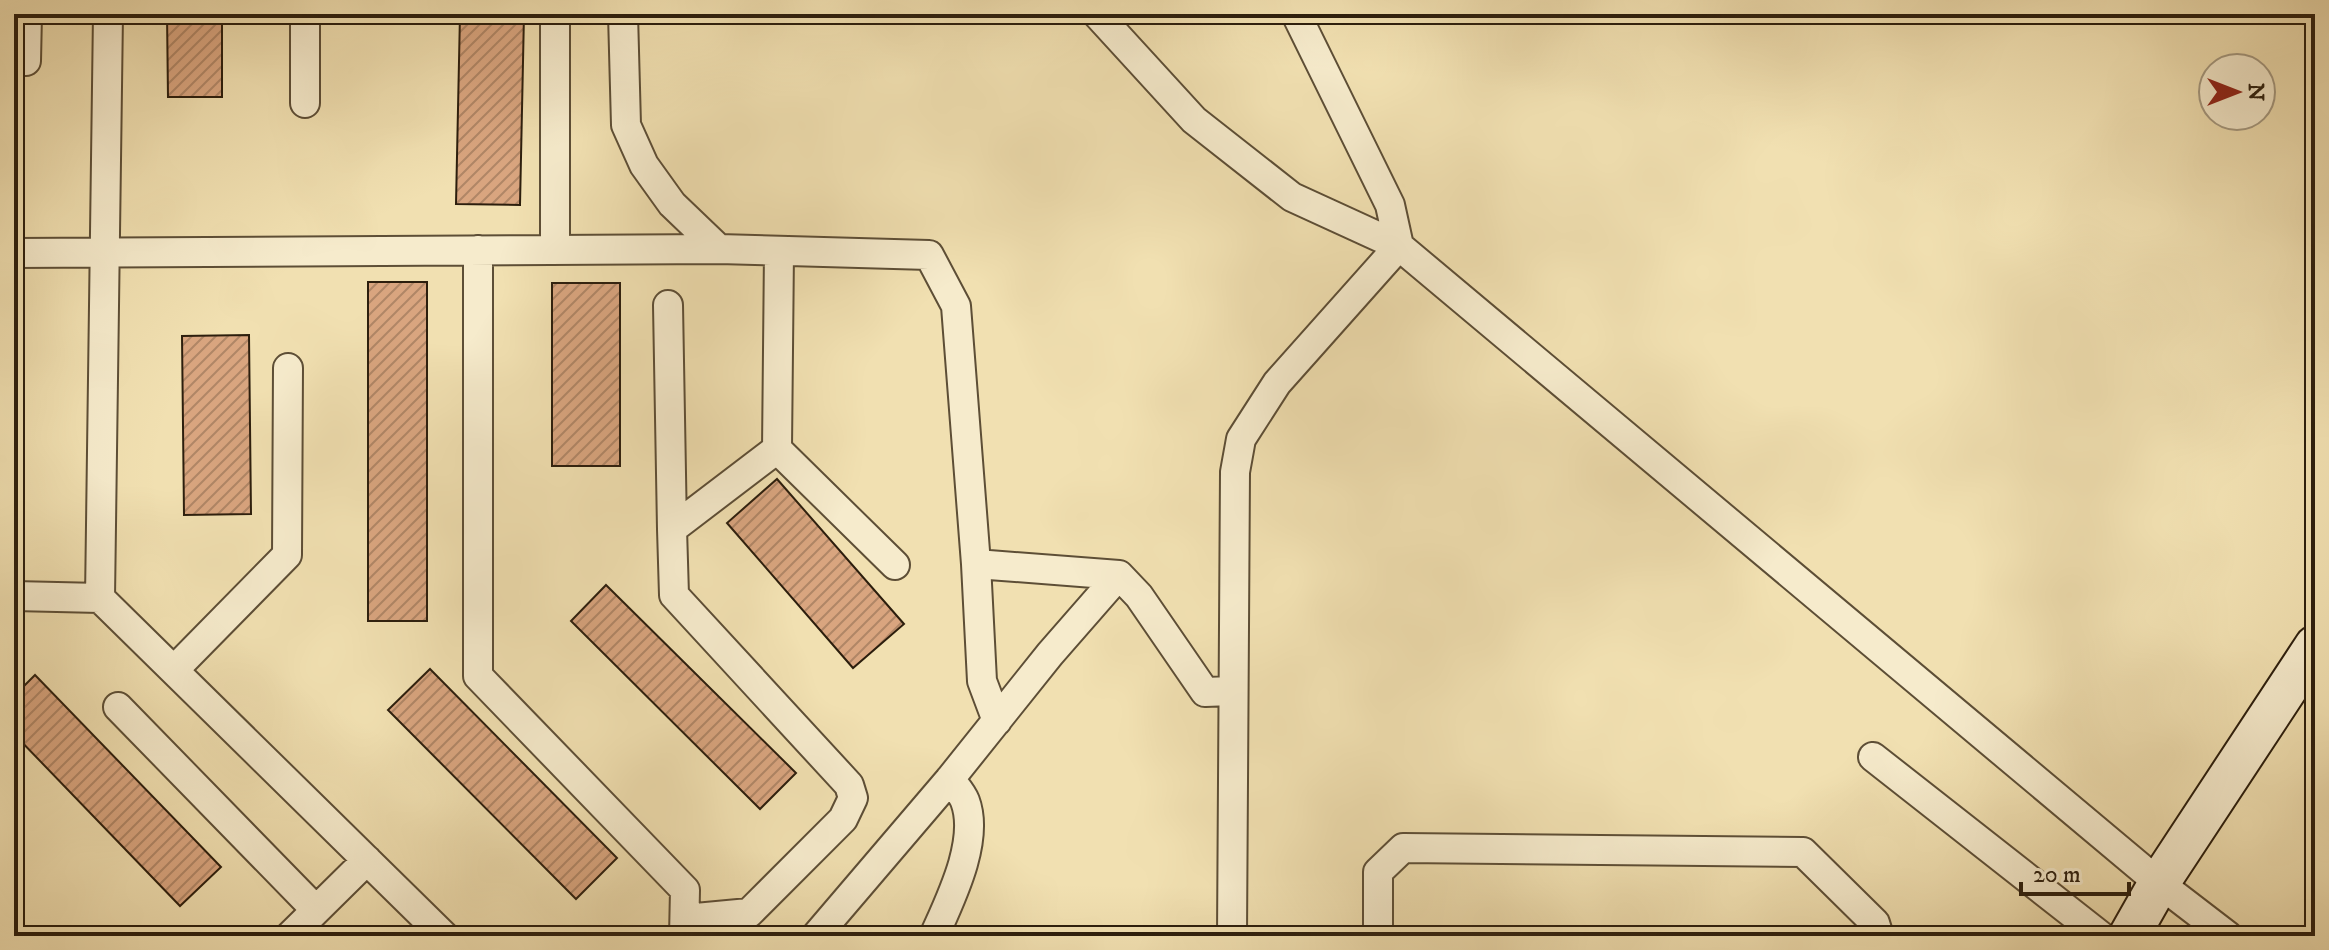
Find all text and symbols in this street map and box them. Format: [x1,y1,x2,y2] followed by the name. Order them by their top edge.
[2197,52,2277,132] north arrow
[2242,83,2269,101] text: N
[2021,846,2129,896] scale bar
[2033,860,2081,890] text: 20 m

